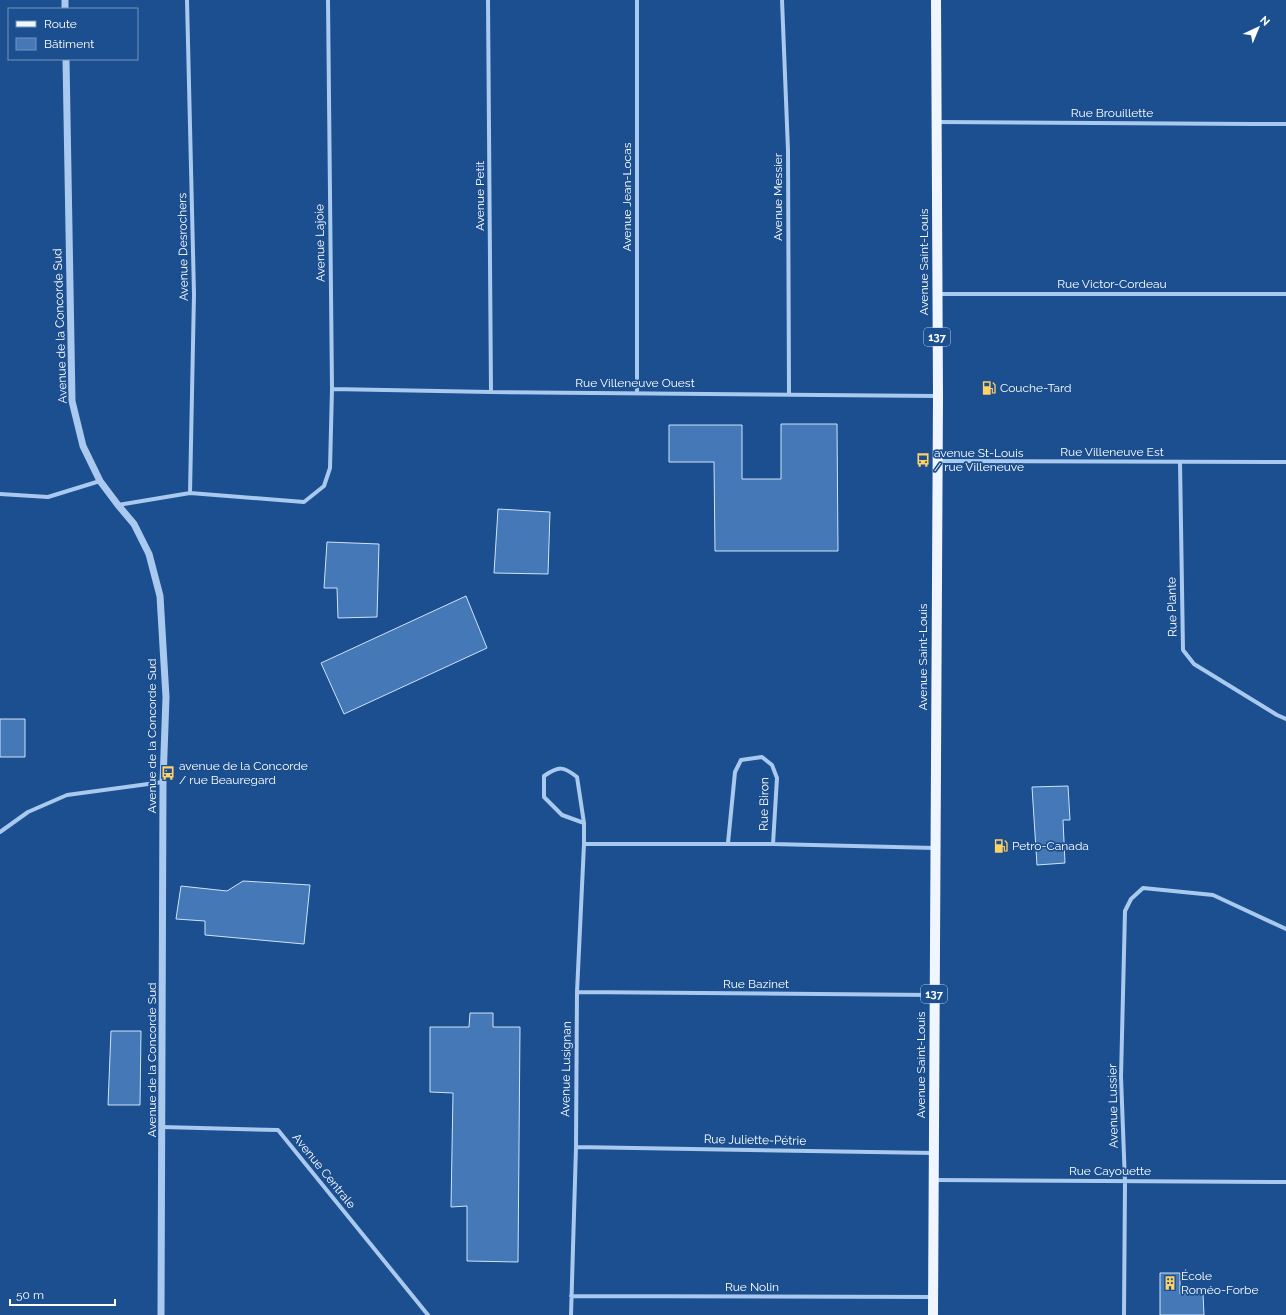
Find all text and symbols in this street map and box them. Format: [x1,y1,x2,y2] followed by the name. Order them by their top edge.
[8,8,138,60] legend
[1238,8,1278,48] north arrow
[1257,14,1272,29] text: N
[44,17,77,31] text: Route
[44,37,94,51] text: Bâtiment
[1071,106,1153,120] street label: Rue Brouillette
[620,142,634,252] street label: Avenue Jean-Locas
[771,152,785,241] street label: Avenue Messier
[473,161,487,231] street label: Avenue Petit
[175,192,191,301] street label: Avenue Desrochers
[312,204,328,282] street label: Avenue Lajoie
[917,208,931,316] street label: Avenue Saint-Louis
[50,248,70,404] street label: Avenue de la Concorde Sud
[1057,277,1167,291] street label: Rue Victor-Cordeau
[924,328,950,346] road number: 137
[575,376,695,390] street label: Rue Villeneuve Ouest
[981,380,997,396] fuel station icon: Couche-Tard
[1000,381,1072,395] place label: Couche-Tard
[1060,445,1164,459] street label: Rue Villeneuve Est
[934,446,1024,474] place label: avenue St-Louis / rue Villeneuve
[915,452,931,468] bus stop icon: avenue St-Louis / rue Villeneuve
[1164,577,1180,637] street label: Rue Plante
[916,603,930,711] street label: Avenue Saint-Louis
[145,658,159,814] street label: Avenue de la Concorde Sud
[179,759,308,787] place label: avenue de la Concorde / rue Beauregard
[160,765,176,781] bus stop icon: avenue de la Concorde / rue Beauregard
[757,777,771,831] street label: Rue Biron
[993,838,1009,854] fuel station icon: Petro-Canada
[1012,839,1089,853] place label: Petro-Canada
[723,977,789,991] street label: Rue Bazinet
[145,982,159,1138] street label: Avenue de la Concorde Sud
[921,985,947,1003] road number: 137
[914,1011,928,1119] street label: Avenue Saint-Louis
[558,1021,574,1117] street label: Avenue Lusignan
[1105,1063,1121,1148] street label: Avenue Lussier
[289,1131,359,1211] street label: Avenue Centrale
[704,1132,806,1148] street label: Rue Juliette-Pétrie
[1069,1164,1151,1178] street label: Rue Cayouette
[1181,1269,1259,1297] place label: École Roméo-Forbe
[1162,1275,1178,1291] building icon: École Roméo-Forbe
[725,1280,779,1294] street label: Rue Nolin
[10,1281,115,1307] scale bar
[16,1288,44,1302] text: 50 m

